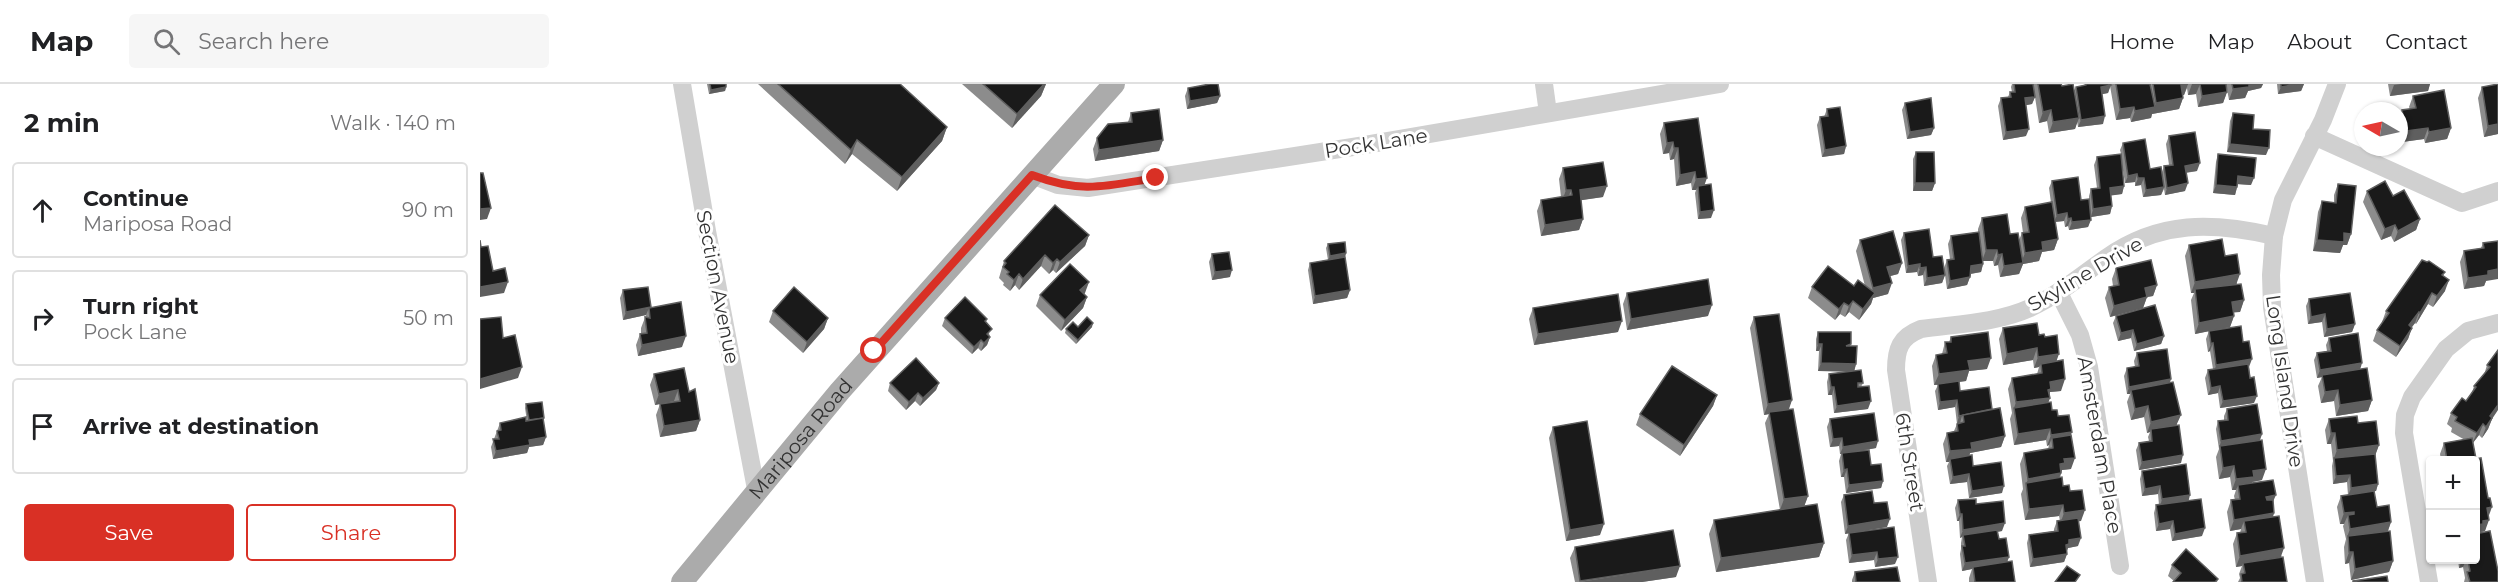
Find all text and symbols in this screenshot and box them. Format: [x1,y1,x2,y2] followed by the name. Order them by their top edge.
[129,14,549,68] search box
[30,24,93,58] text: Map
[150,25,183,58] icon: search
[198,28,329,55] text: Search here
[2109,29,2174,54] text: Home
[2207,29,2254,54] text: Map
[2287,29,2352,54] text: About
[2385,29,2468,54] text: Contact
[2354,102,2408,156] north arrow
[24,107,100,139] text: 2 min
[330,111,456,135] text: Walk · 140 m
[1323,123,1429,163] street label: Pock Lane
[1142,164,1168,190] route end
[83,185,189,212] text: Continue
[26,194,59,227] icon: ahead
[402,198,454,222] text: 90 m
[691,208,745,366] street label: Section Avenue
[83,212,232,236] text: Mariposa Road
[2023,231,2147,317] street label: Skyline Drive
[83,293,198,320] text: Turn right
[2261,293,2309,469] street label: Long Island Drive
[26,302,59,335] icon: right
[403,306,454,330] text: 50 m
[83,320,187,344] text: Pock Lane
[860,337,886,363] route start
[2073,355,2127,535] street label: Amsterdam Place
[744,373,858,504] street label: Mariposa Road
[26,410,59,443] icon: arrive
[1890,411,1930,513] street label: 6th Street
[83,413,319,440] text: Arrive at destination
[2426,456,2480,564] map controls
[2426,456,2480,510] button: +
[24,504,234,561] button: Save
[246,504,456,561] button: Share
[2426,510,2480,564] button: −

